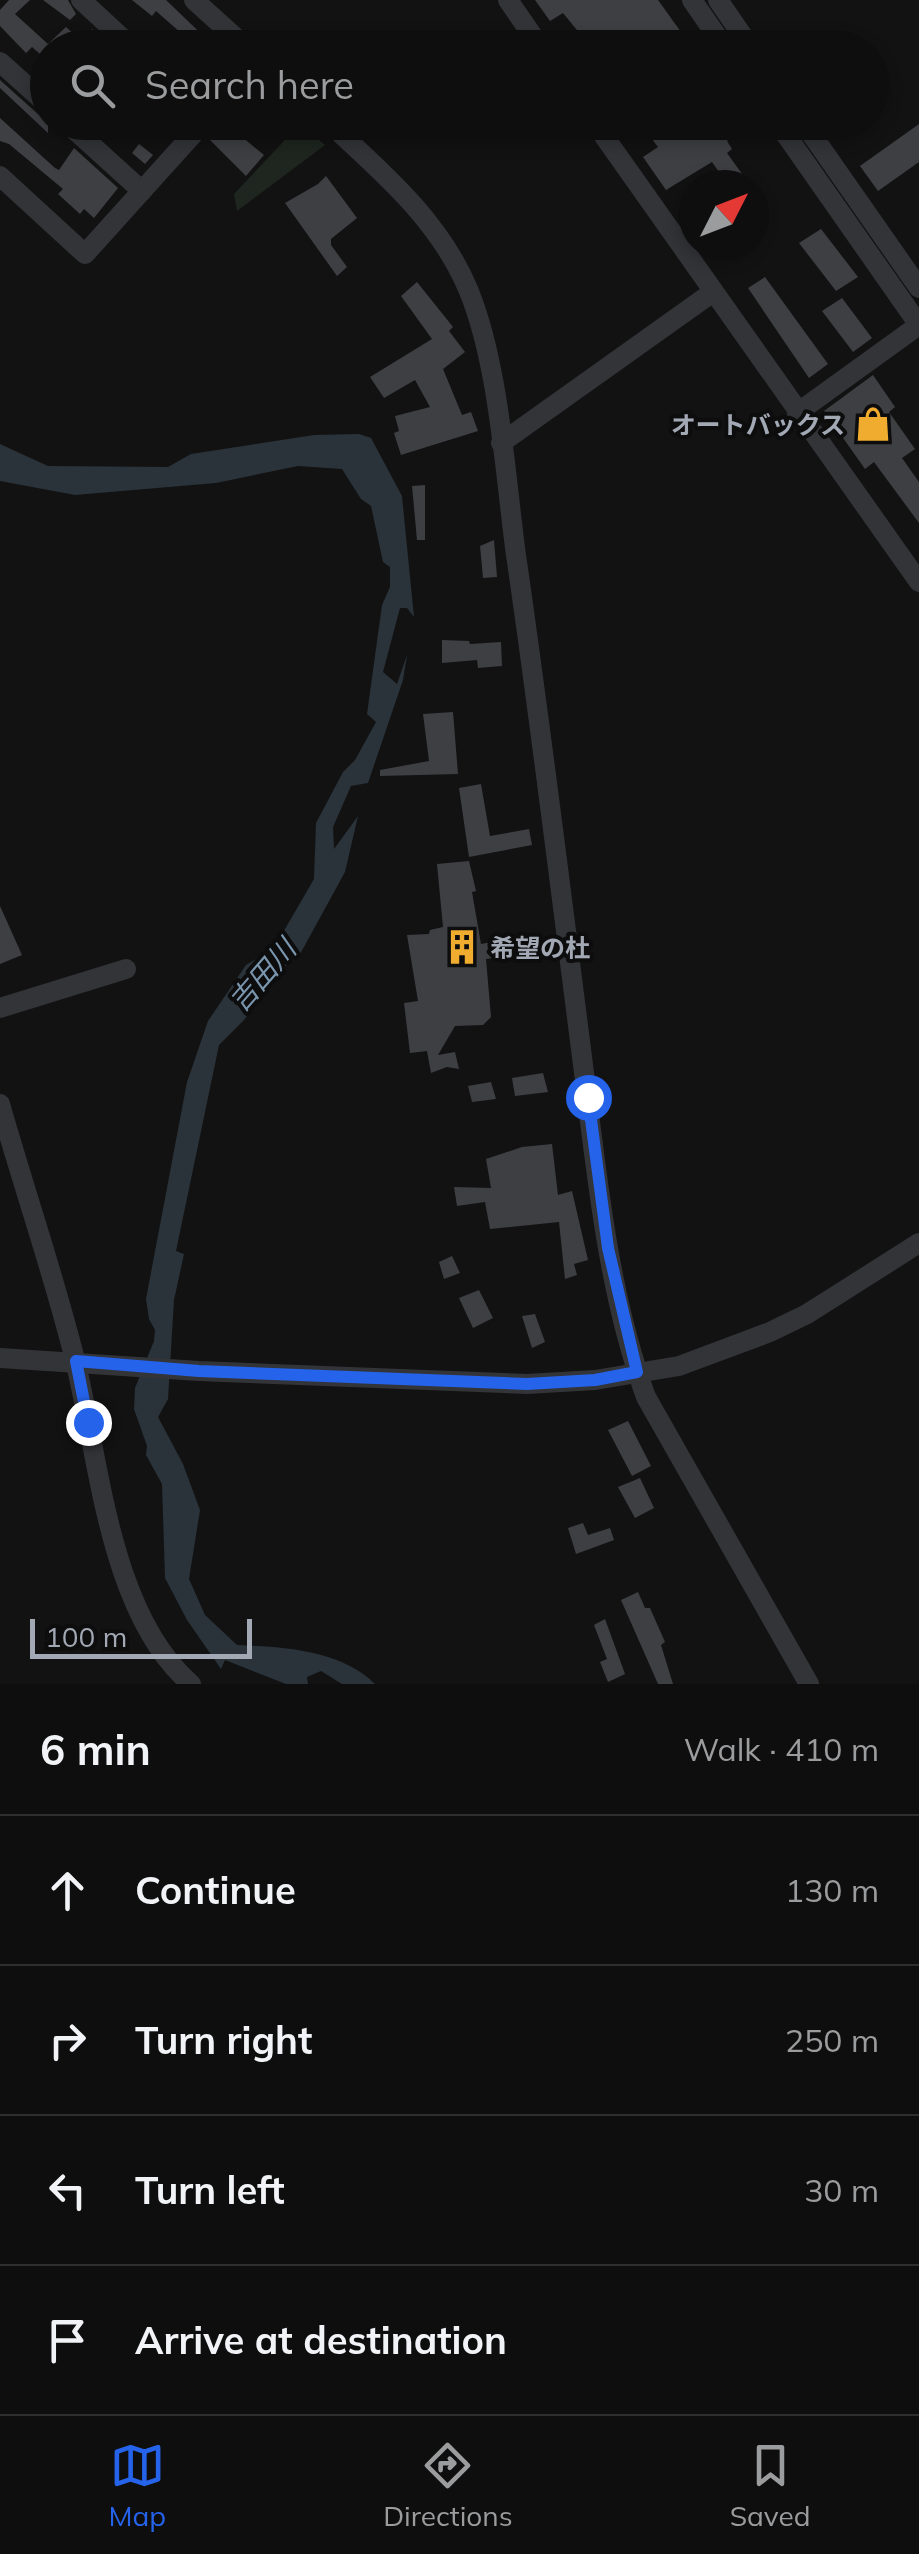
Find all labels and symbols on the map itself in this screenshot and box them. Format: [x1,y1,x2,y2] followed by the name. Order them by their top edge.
[679,170,769,260] north arrow
[854,405,892,443] shop icon: オートバックス
[671,409,845,440] place label: オートバックス
[443,928,481,966] building icon: 希望の杜
[221,930,305,1018] water label: 吉田川
[490,932,590,963] place label: 希望の杜
[566,1075,612,1121] route start
[66,1400,112,1446] route end
[30,1614,252,1658] scale bar

